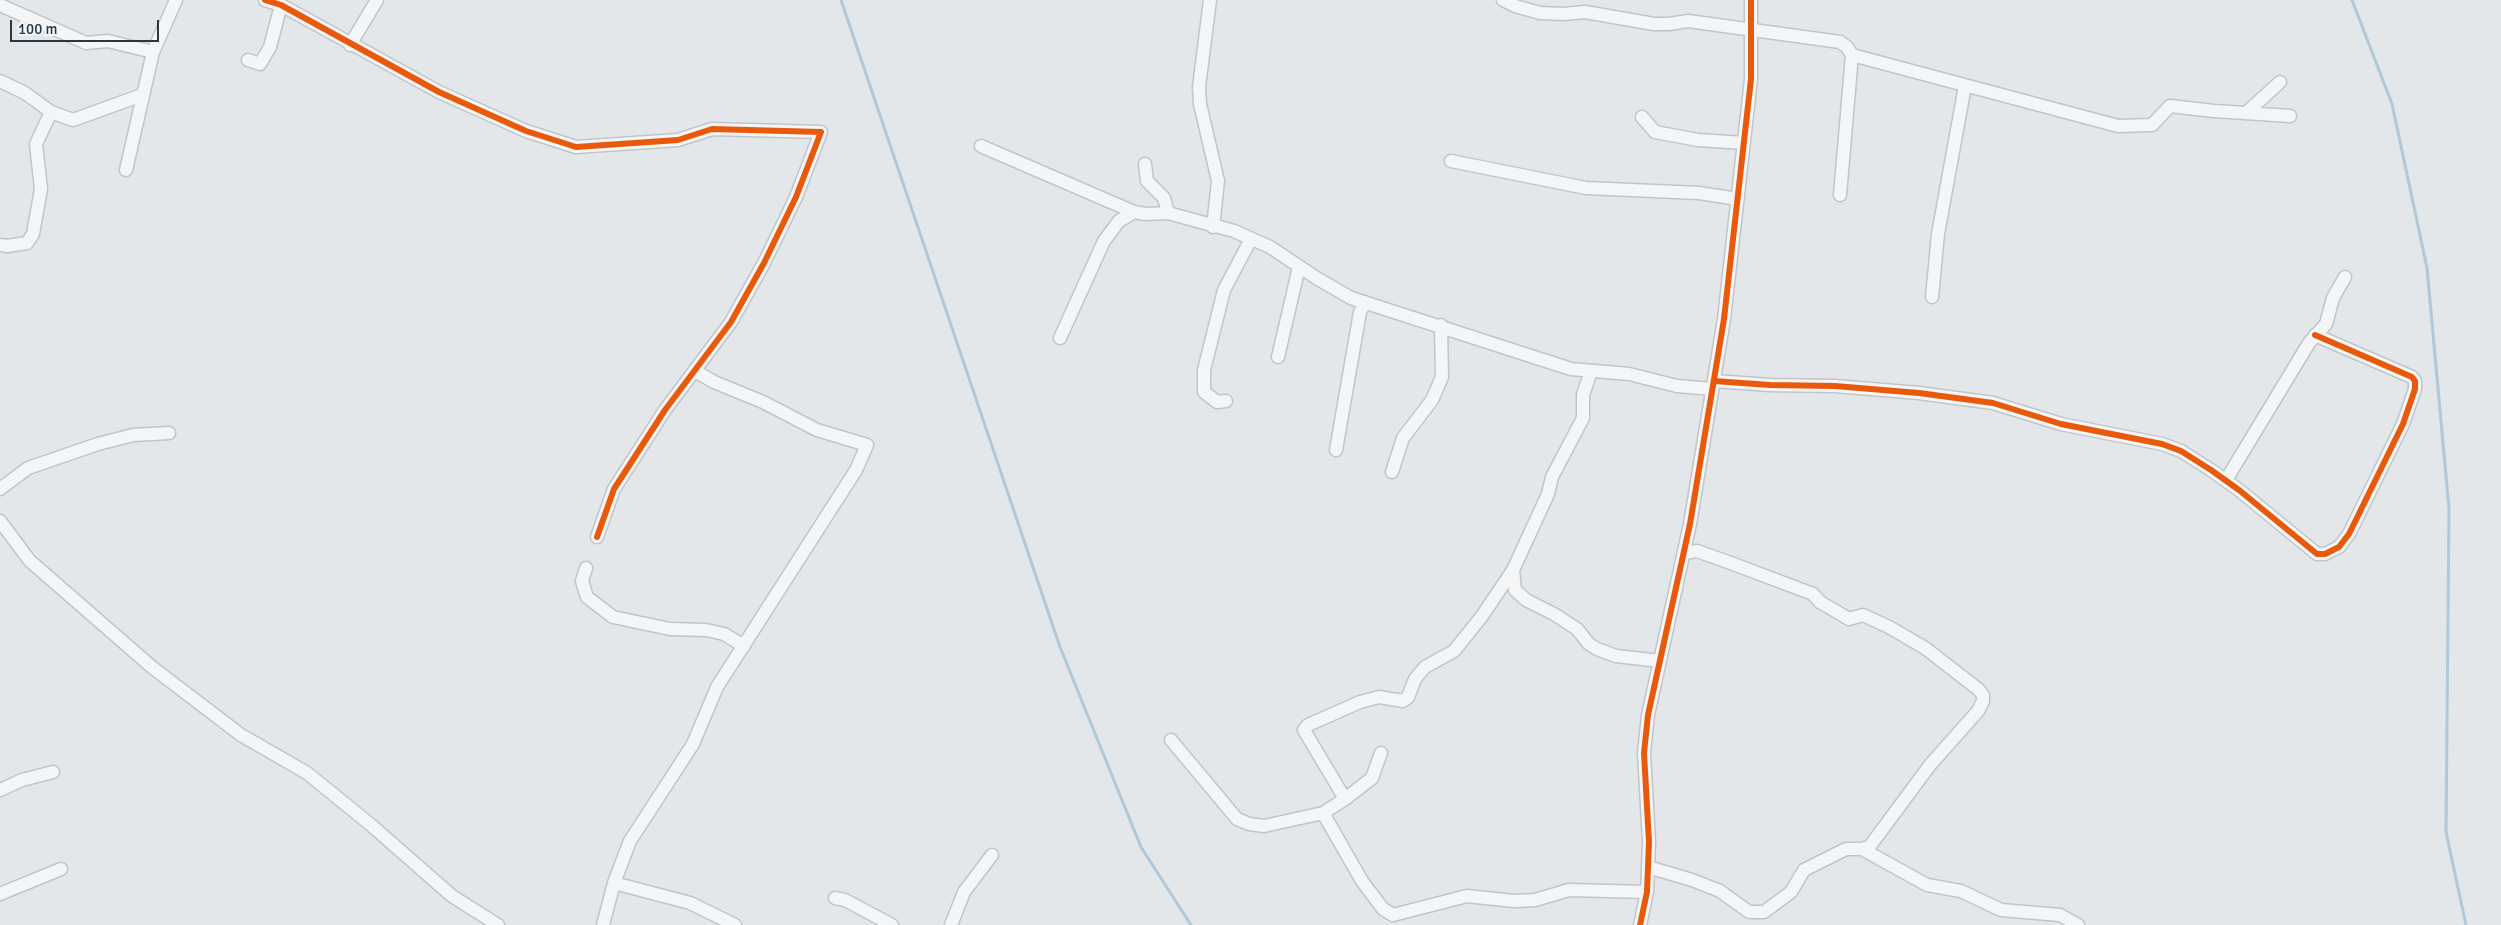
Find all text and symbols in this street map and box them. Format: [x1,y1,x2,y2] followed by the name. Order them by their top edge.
[12,10,161,42] scale bar
[18,20,58,38] text: 100 m

